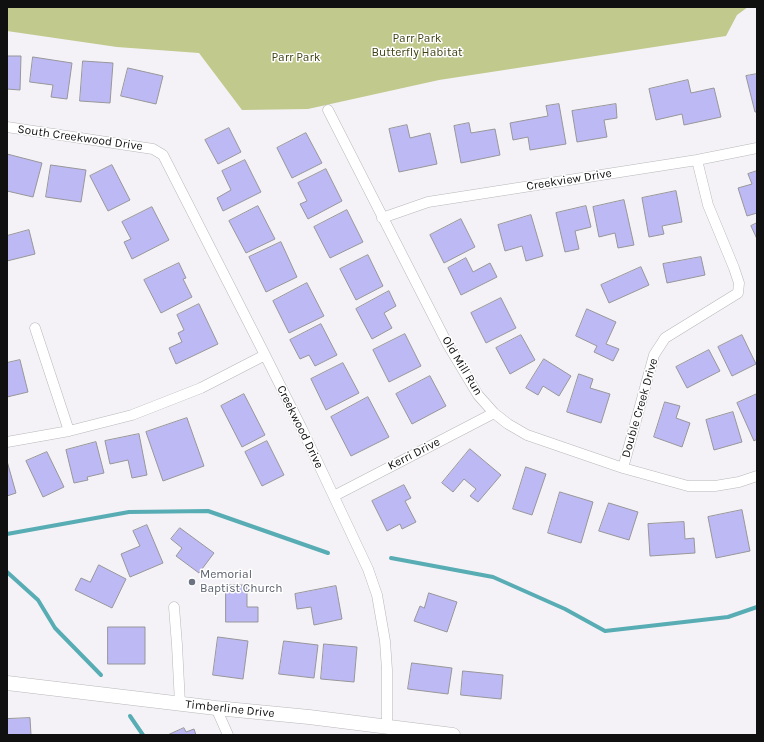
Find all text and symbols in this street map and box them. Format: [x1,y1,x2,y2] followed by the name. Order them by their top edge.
[371,32,463,60] park label: Parr Park Butterfly Habitat
[271,51,321,65] park label: Parr Park
[16,122,144,154] street label: South Creekwood Drive
[525,166,613,194] street label: Creekview Drive
[439,334,485,398] street label: Old Mill Run
[619,357,661,459] street label: Double Creek Drive
[274,383,326,471] street label: Creekwood Drive
[386,435,442,473] street label: Kerri Drive
[200,568,282,596] place label: Memorial Baptist Church
[187,577,197,587] marker: Memorial Baptist Church
[185,697,275,721] street label: Timberline Drive

